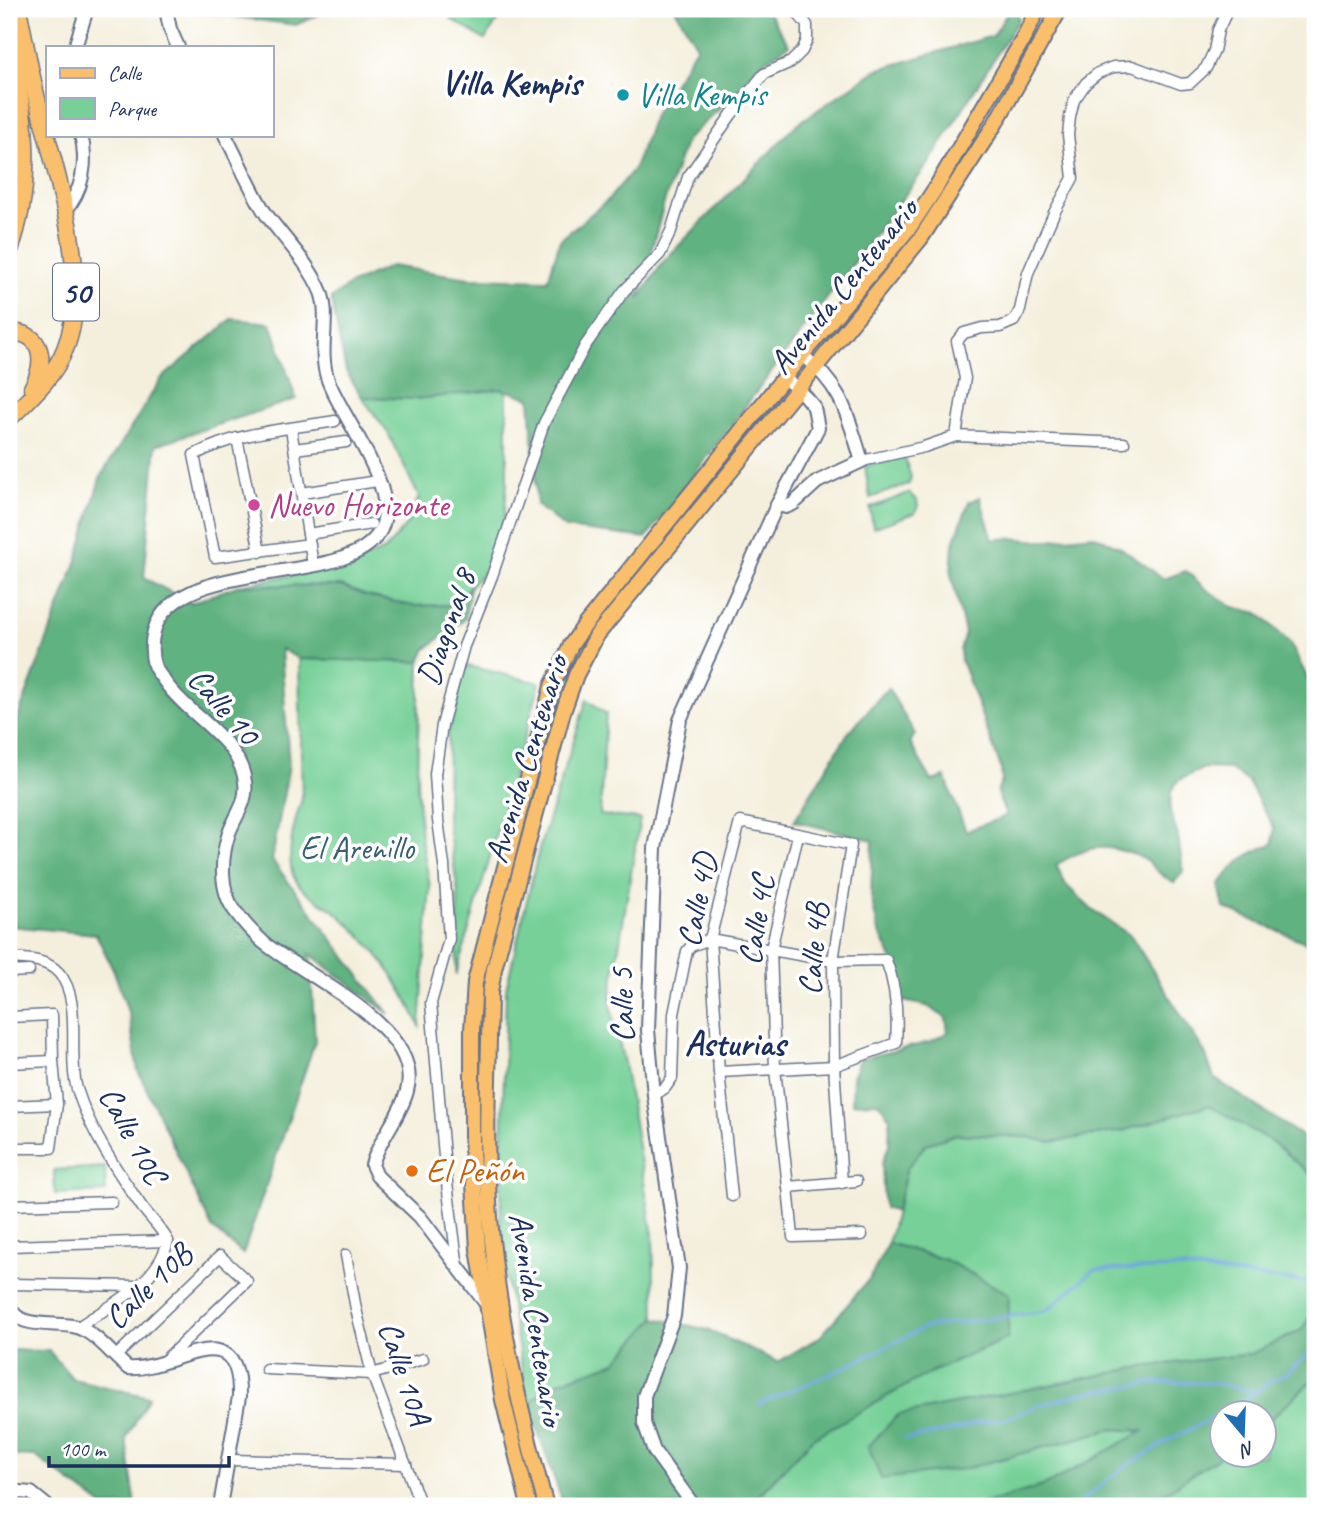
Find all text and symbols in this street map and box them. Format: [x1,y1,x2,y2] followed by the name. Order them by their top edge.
[46,46,273,136] legend
[108,60,142,86] text: Calle
[441,61,585,106] district label: Villa Kempis
[637,74,769,116] place label: Villa Kempis
[615,87,631,103] marker: Villa Kempis
[108,96,157,122] text: Parque
[759,187,929,383] street label: Avenida Centenario
[53,264,99,320] road number: 50
[268,484,450,526] place label: Nuevo Horizonte
[246,497,262,513] marker: Nuevo Horizonte
[407,560,486,691] street label: Diagonal 8
[475,647,578,868] street label: Avenida Centenario
[179,658,271,755] street label: Calle 10
[300,827,415,869] park label: El Arenillo
[667,847,727,950] street label: Calle 4D
[728,869,784,968] street label: Calle 4C
[788,900,838,997] street label: Calle 4B
[601,965,643,1042] street label: Calle 5
[685,1021,789,1066] district label: Asturias
[89,1079,179,1194] street label: Calle 10C
[426,1150,525,1192] place label: El Peñón
[404,1163,420,1179] marker: El Peñón
[499,1210,575,1432] street label: Avenida Centenario
[95,1233,202,1338] street label: Calle 10B
[369,1316,442,1431] street label: Calle 10A
[1208,1400,1278,1470] north arrow
[49,1424,229,1468] scale bar
[60,1436,107,1462] text: 100 m
[1236,1436,1258,1463] text: N

